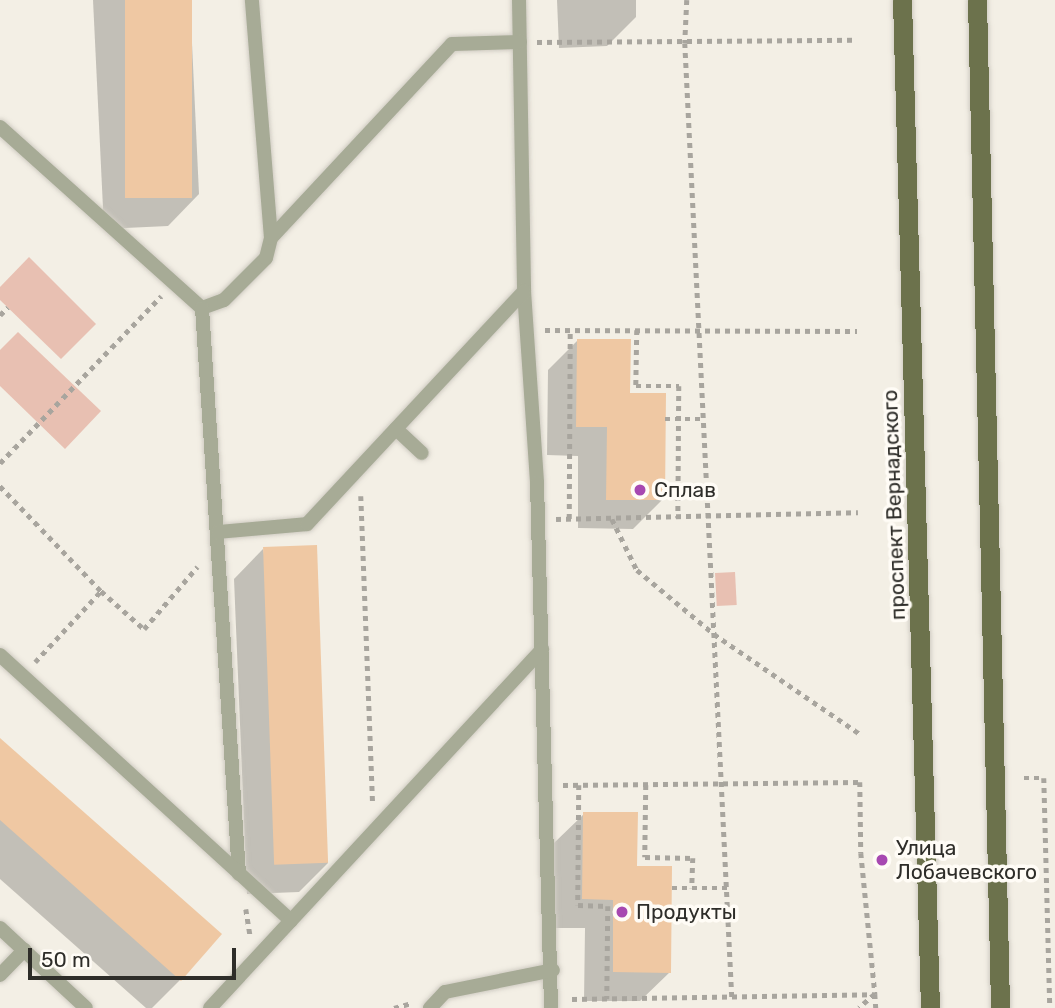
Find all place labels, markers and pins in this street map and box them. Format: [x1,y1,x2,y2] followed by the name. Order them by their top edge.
[654,477,716,503] place label: Сплав
[632,482,648,498] marker: Сплав
[896,835,1037,885] place label: Улица Лобачевского
[874,852,890,868] marker: Улица Лобачевского
[636,899,737,925] place label: Продукты
[614,904,630,920] marker: Продукты

